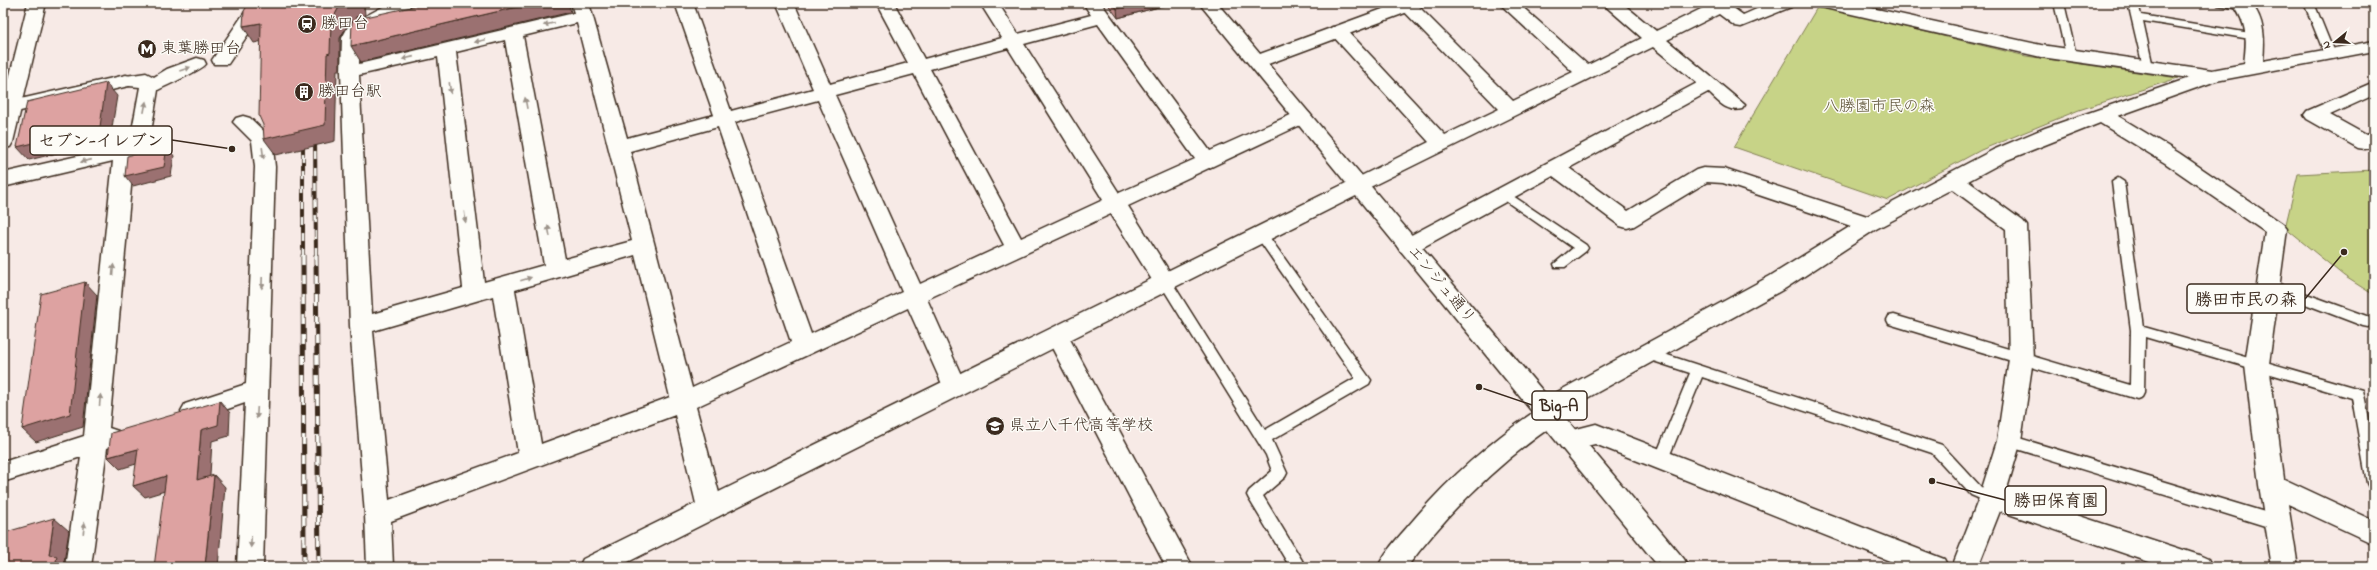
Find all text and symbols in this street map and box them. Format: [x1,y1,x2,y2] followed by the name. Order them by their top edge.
[321,12,369,36] place label: 勝田台
[296,13,318,35] station icon: 勝田台
[542,22,555,28] one-way arrow
[2315,22,2355,62] north arrow
[161,37,241,61] place label: 東葉勝田台
[136,38,158,60] metro station icon: 東葉勝田台
[473,38,486,44] one-way arrow
[2318,39,2335,51] text: N
[402,55,414,61] one-way arrow
[180,65,192,71] one-way arrow
[318,80,382,104] place label: 勝田台駅
[293,81,315,103] building icon: 勝田台駅
[447,81,454,94] one-way arrow
[1823,95,1935,119] park label: 八勝園市民の森
[523,97,529,110] one-way arrow
[143,100,149,113] one-way arrow
[30,126,172,155] callout: セブン-イレブン
[38,129,164,154] text: セブン-イレブン
[260,147,266,159] one-way arrow
[80,158,92,164] one-way arrow
[462,211,469,223] one-way arrow
[546,225,552,237] one-way arrow
[1401,241,1481,329] street label: エンジュ通り
[109,264,116,276] one-way arrow
[520,276,532,282] one-way arrow
[258,277,265,289] one-way arrow
[2187,284,2305,313] callout: 勝田市民の森
[2195,288,2297,313] text: 勝田市民の森
[1532,391,1587,420] callout: Big-A
[97,394,104,406] one-way arrow
[1539,394,1579,421] text: Big-A
[254,407,261,419] one-way arrow
[1009,414,1153,438] place label: 県立八千代高等学校
[984,415,1006,437] school or university icon: 県立八千代高等学校
[2005,486,2106,515] callout: 勝田保育園
[2014,489,2099,514] text: 勝田保育園
[81,522,87,534] one-way arrow
[248,536,254,549] one-way arrow

